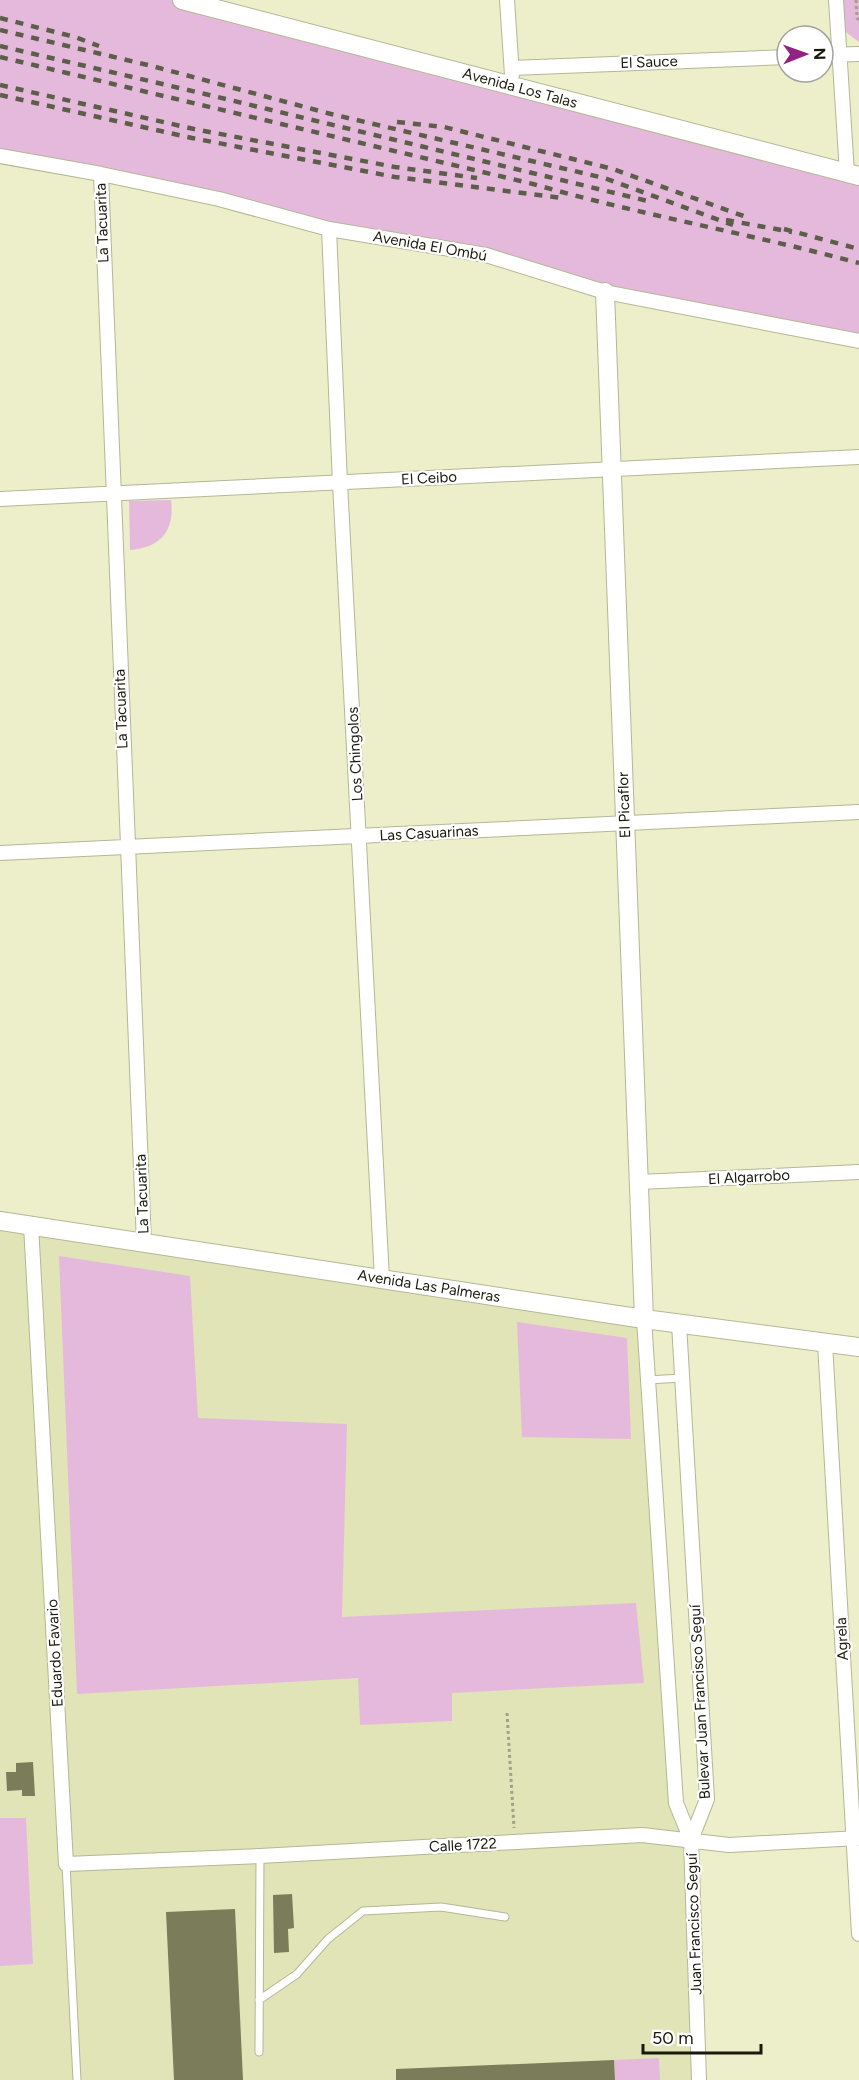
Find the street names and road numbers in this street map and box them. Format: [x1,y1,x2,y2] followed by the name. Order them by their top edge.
[620,52,678,72] street label: El Sauce
[461,64,579,112] street label: Avenida Los Talas
[92,183,112,263] street label: La Tacuarita
[372,227,488,265] street label: Avenida El Ombú
[401,468,458,488] street label: El Ceibo
[111,669,131,749] street label: La Tacuarita
[344,706,366,802] street label: Los Chingolos
[614,771,634,839] street label: El Picaflor
[379,821,479,845] street label: Las Casuarinas
[132,1154,152,1234] street label: La Tacuarita
[708,1166,791,1188] street label: El Algarrobo
[356,1266,502,1306] street label: Avenida Las Palmeras
[43,1598,67,1707] street label: Eduardo Favario
[686,1603,714,1800] street label: Bulevar Juan Francisco Seguí
[832,1617,852,1661] street label: Agrela
[429,1834,497,1856] street label: Calle 1722
[682,1851,705,1995] street label: Juan Francisco Seguí

